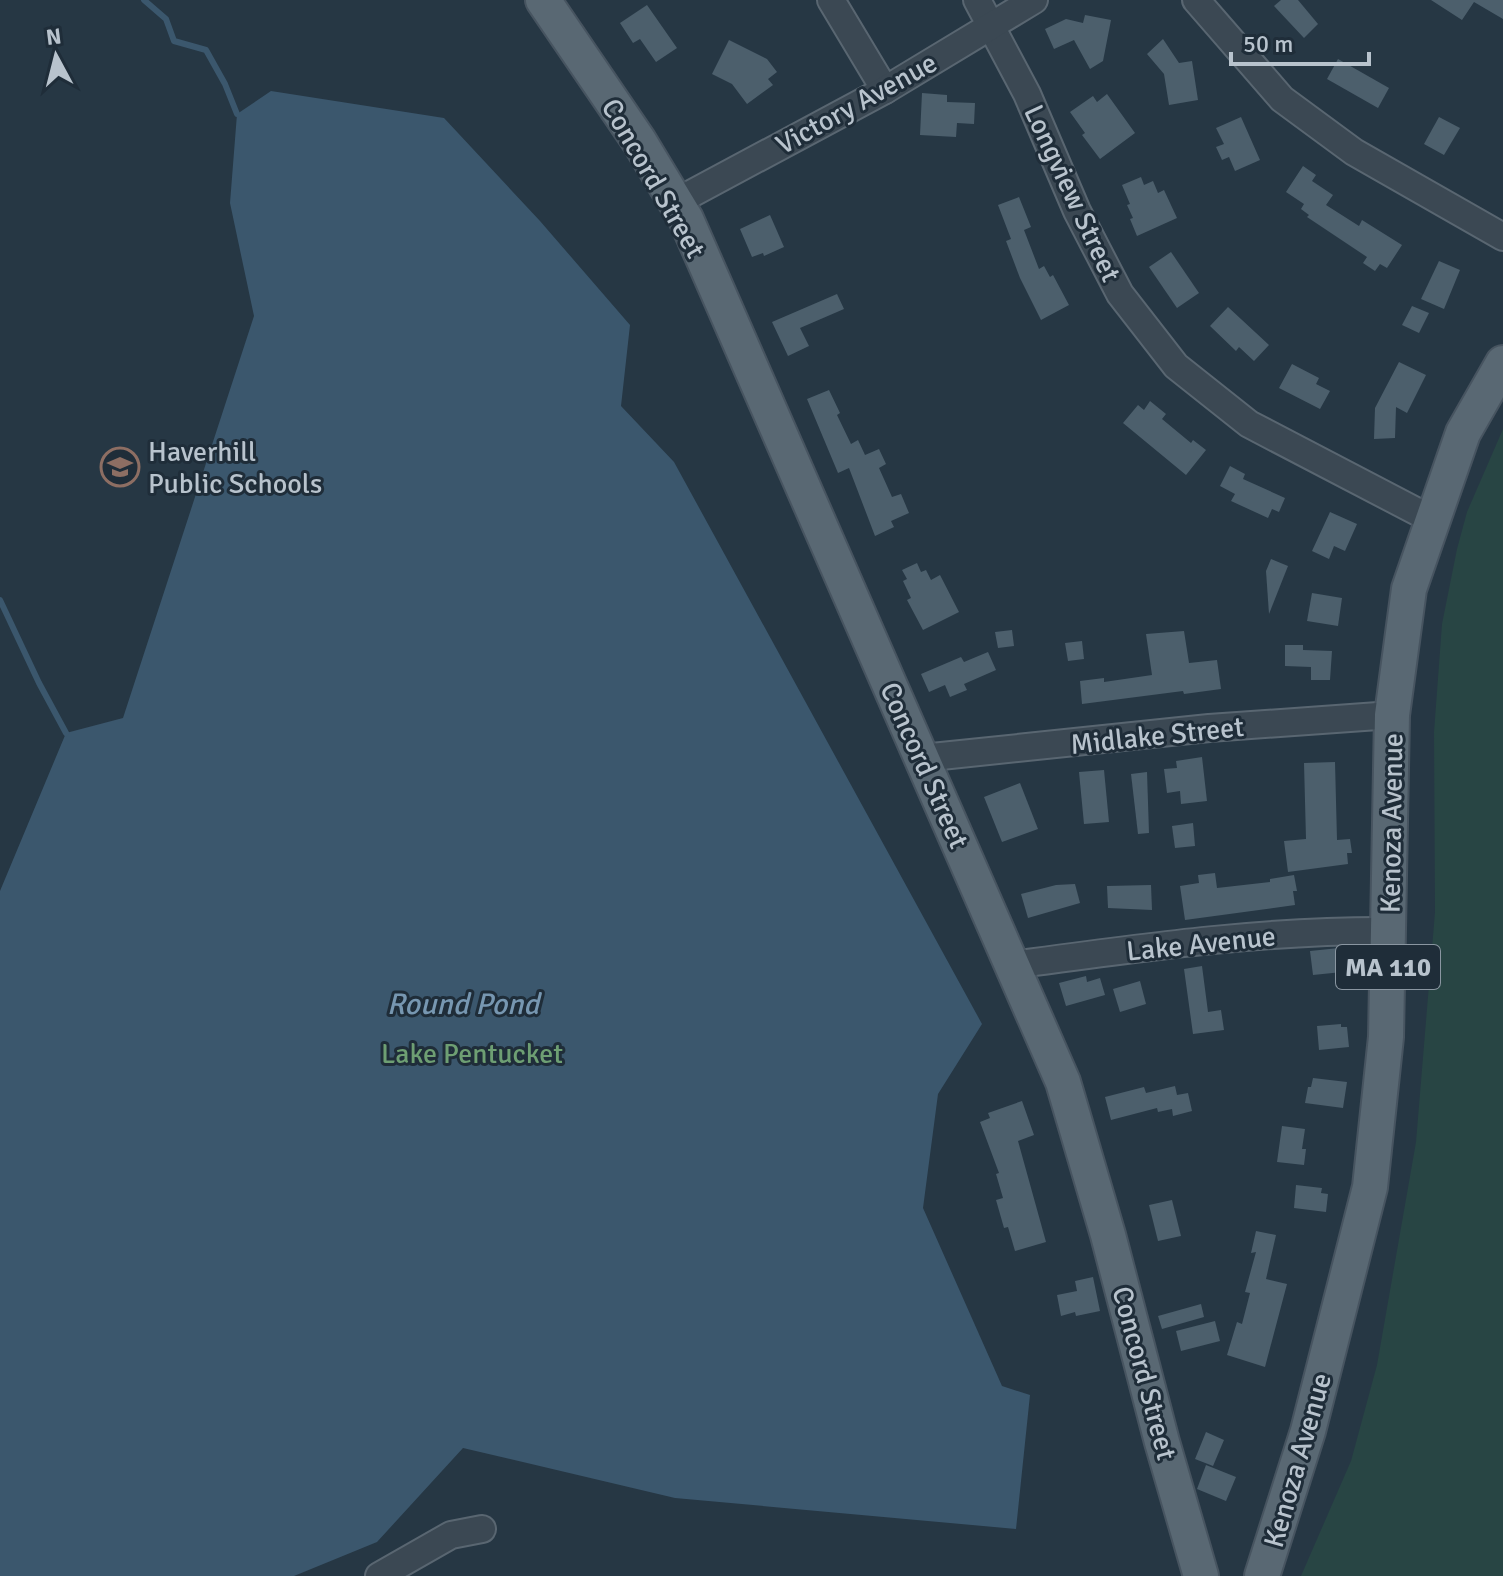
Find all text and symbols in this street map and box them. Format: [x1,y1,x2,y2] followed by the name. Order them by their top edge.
[16,16,96,96] north arrow
[1231,16,1369,66] scale bar
[44,22,63,51] text: N
[1243,29,1293,59] text: 50 m
[770,46,943,162] street label: Victory Avenue
[594,93,712,264] street label: Concord Street
[1016,99,1128,288] street label: Longview Street
[148,435,322,501] place label: Haverhill Public Schools
[99,446,141,488] school or university icon: Haverhill Public Schools
[872,677,976,854] street label: Concord Street
[1069,710,1246,762] street label: Midlake Street
[1373,733,1411,913] street label: Kenoza Avenue
[1125,919,1277,969] street label: Lake Avenue
[1336,945,1440,989] road number: MA 110
[387,986,542,1023] water label: Round Pond
[381,1037,563,1071] park label: Lake Pentucket
[1105,1283,1184,1464] street label: Concord Street
[1257,1369,1339,1552] street label: Kenoza Avenue

